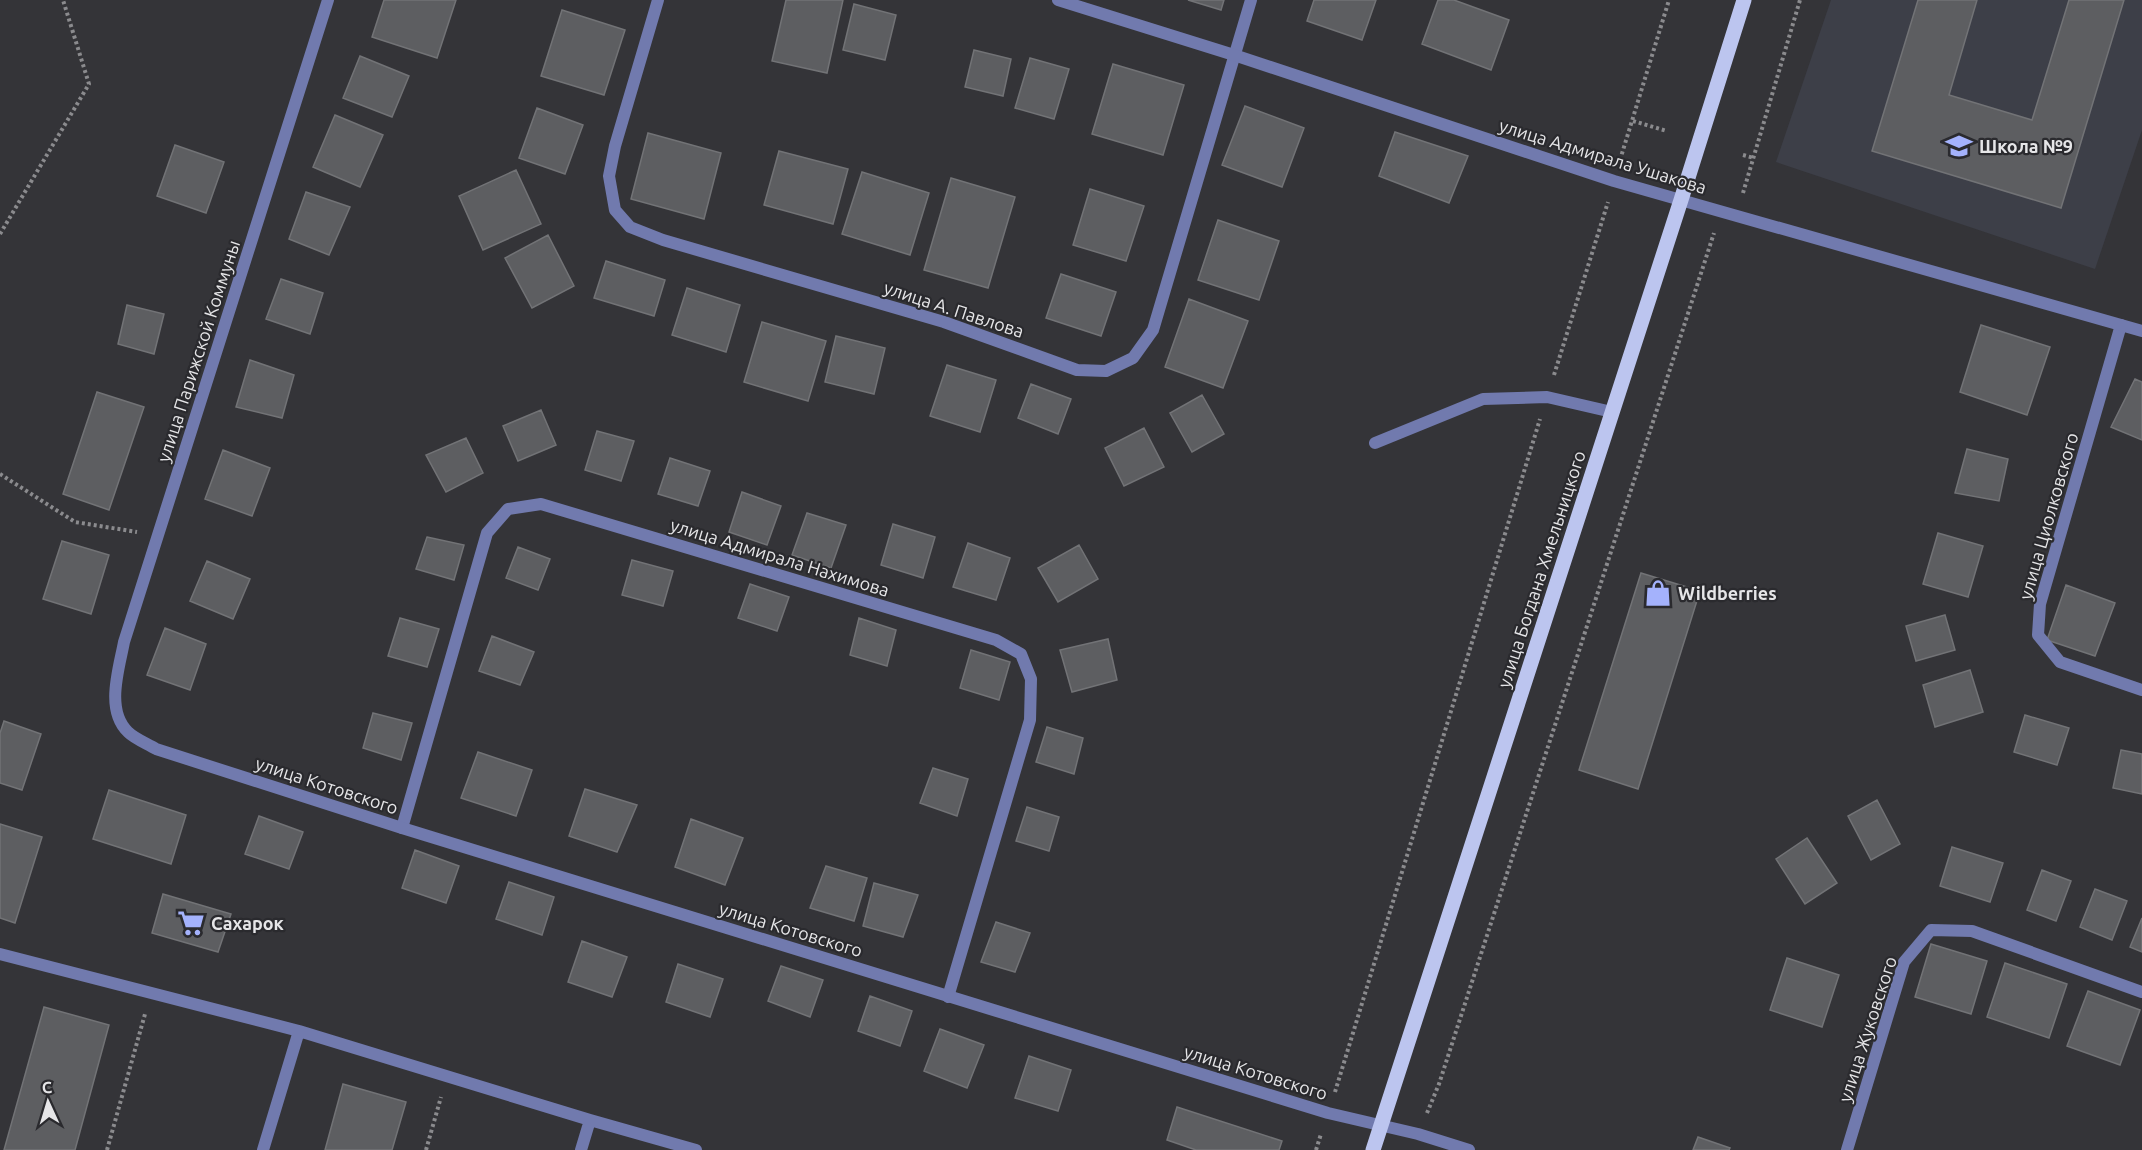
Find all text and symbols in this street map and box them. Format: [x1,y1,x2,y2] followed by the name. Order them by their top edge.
[1497,115,1709,197] street label: улица Адмирала Ушакова
[1944,131,1974,161] school or university icon: Школа №9
[1979,136,2073,156] place label: Школа №9
[153,238,243,464] street label: улица Парижской Коммуны
[881,277,1027,341] street label: улица А. Павлова
[2015,430,2081,602] street label: улица Циолковского
[1493,448,1589,690] street label: улица Богдана Хмельницкого
[668,514,892,600] street label: улица Адмирала Нахимова
[1643,578,1673,608] shop icon: Wildberries
[1678,583,1777,603] place label: Wildberries
[253,753,401,817] street label: улица Котовского
[717,898,865,960] street label: улица Котовского
[176,908,206,938] supermarket icon: Сахарок
[211,913,285,933] place label: Сахарок
[1834,954,1900,1104] street label: улица Жуковского
[1182,1041,1330,1103] street label: улица Котовского
[18,1072,78,1132] north arrow
[41,1078,53,1096] text: С

